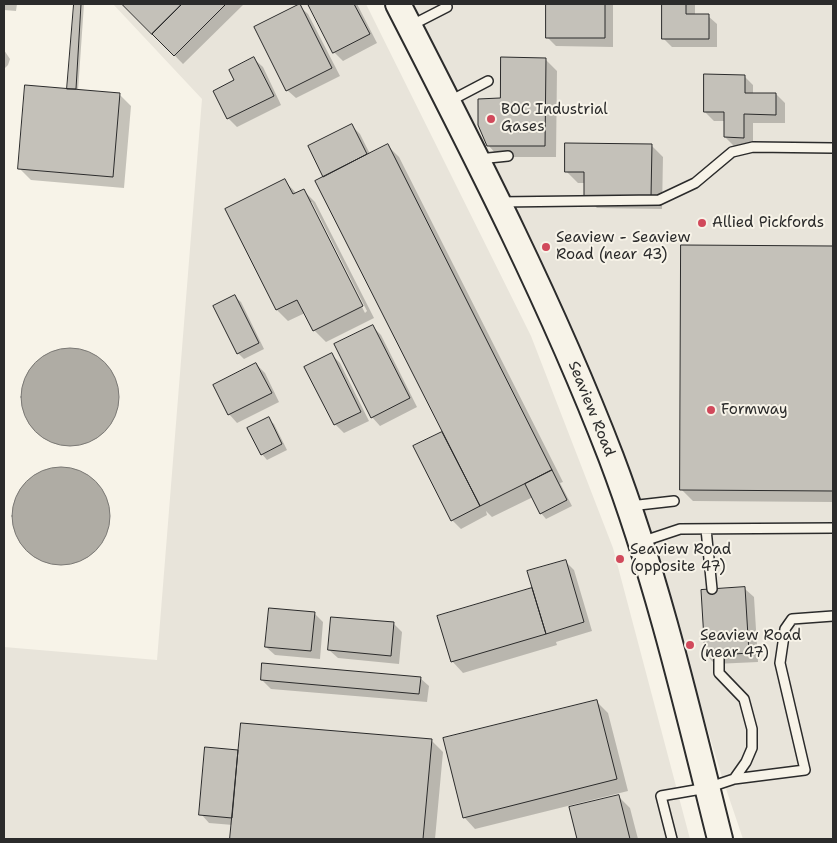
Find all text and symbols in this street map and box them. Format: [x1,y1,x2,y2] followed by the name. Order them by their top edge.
[501,101,608,136] place label: BOC Industrial Gases
[485,113,497,125] marker: BOC Industrial Gases
[712,214,824,232] place label: Allied Pickfords
[696,217,708,229] marker: Allied Pickfords
[556,229,690,264] place label: Seaview - Seaview Road (near 43)
[540,241,552,253] marker: Seaview - Seaview Road (near 43)
[564,359,618,459] street label: Seaview Road
[721,401,788,419] place label: Formway
[705,404,717,416] marker: Formway
[630,541,731,576] place label: Seaview Road (opposite 47)
[614,553,626,565] marker: Seaview Road (opposite 47)
[700,627,801,662] place label: Seaview Road (near 47)
[684,639,696,651] marker: Seaview Road (near 47)

